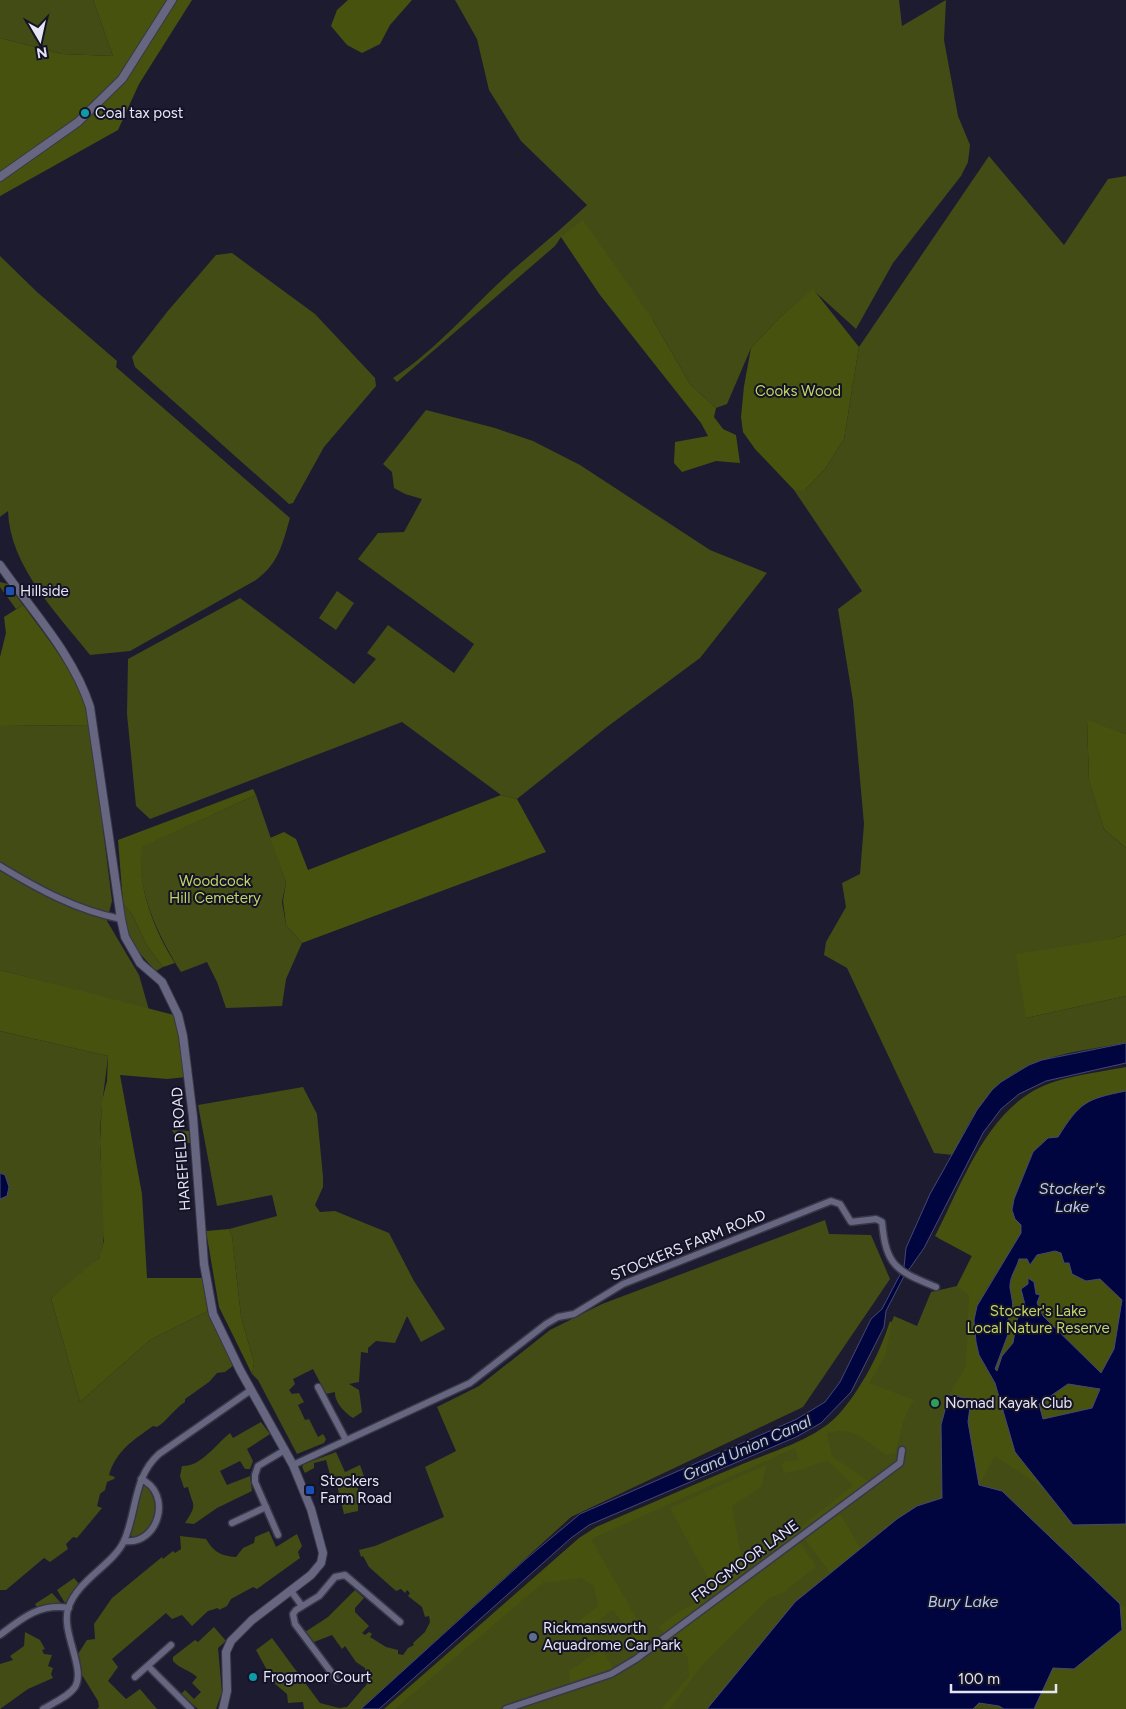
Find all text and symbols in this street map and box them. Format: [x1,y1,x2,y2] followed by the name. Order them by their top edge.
[15,15,65,65] north arrow
[35,43,49,62] text: N
[95,104,184,122] place label: Coal tax post
[79,107,91,119] marker: Coal tax post
[755,382,841,400] park label: Cooks Wood
[20,582,69,600] place label: Hillside
[4,585,16,597] marker: Hillside
[169,872,261,907] park label: Woodcock Hill Cemetery
[168,1086,194,1212] street label: HAREFIELD ROAD
[1039,1179,1106,1216] water label: Stocker's Lake
[608,1206,768,1284] street label: STOCKERS FARM ROAD
[966,1302,1110,1337] park label: Stocker's Lake Local Nature Reserve
[945,1394,1073,1412] place label: Nomad Kayak Club
[929,1397,941,1409] marker: Nomad Kayak Club
[680,1411,814,1485] water label: Grand Union Canal
[320,1472,392,1507] place label: Stockers Farm Road
[304,1484,316,1496] marker: Stockers Farm Road
[688,1516,802,1606] street label: FROGMOOR LANE
[928,1592,999,1611] water label: Bury Lake
[543,1619,681,1654] place label: Rickmansworth Aquadrome Car Park
[527,1631,539,1643] marker: Rickmansworth Aquadrome Car Park
[951,1662,1056,1694] scale bar
[263,1668,371,1686] place label: Frogmoor Court
[958,1670,1000,1688] text: 100 m
[247,1671,259,1683] marker: Frogmoor Court

